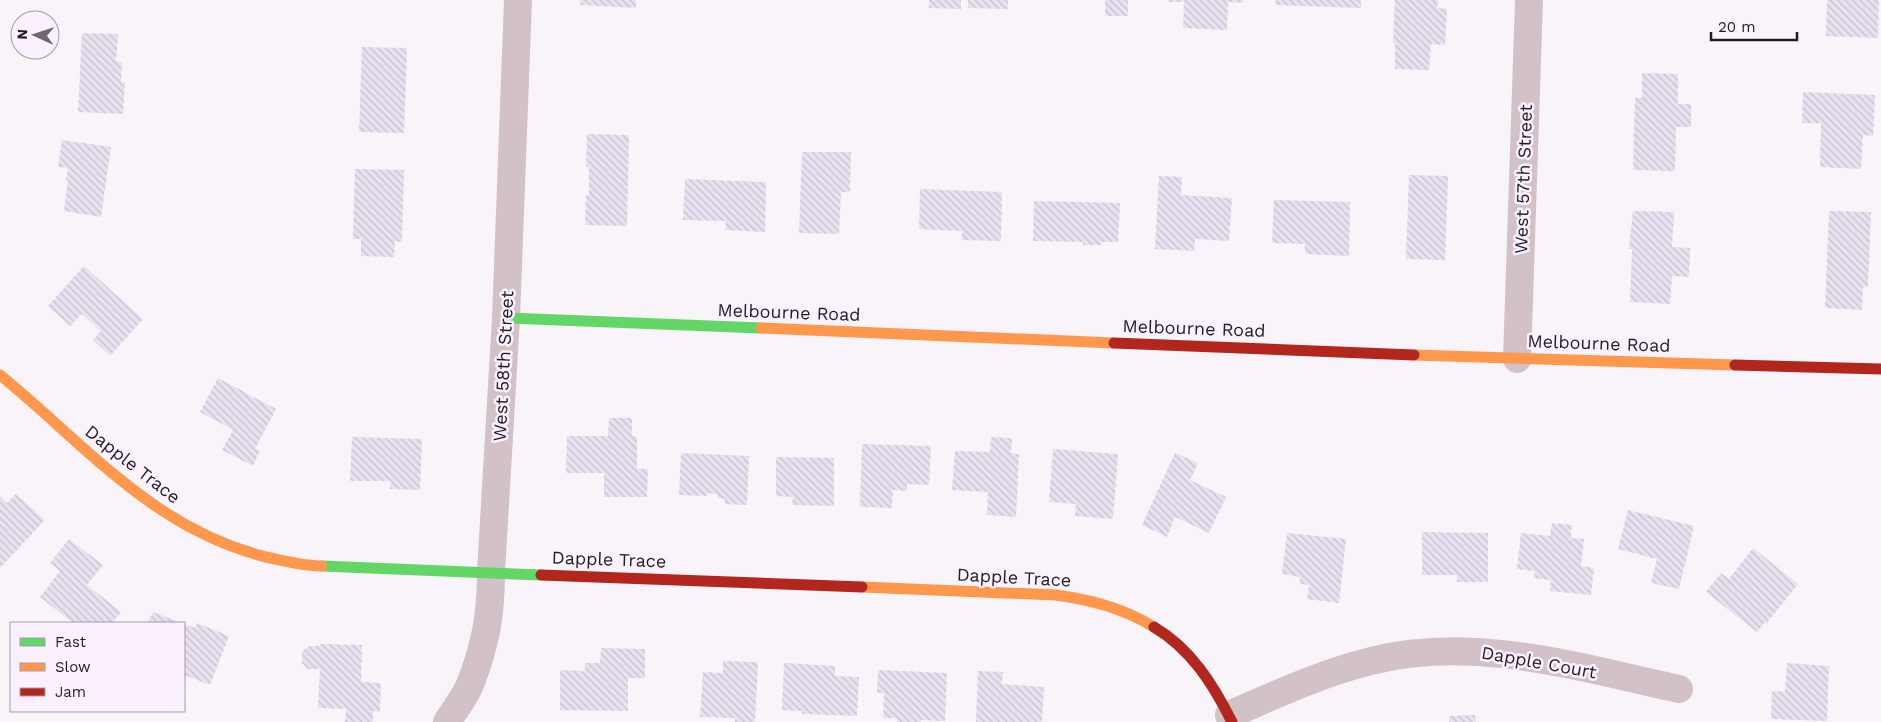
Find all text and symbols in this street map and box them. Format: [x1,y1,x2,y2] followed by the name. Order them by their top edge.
[10,10,60,60] north arrow
[1711,10,1797,42] scale bar
[1718,18,1756,36] text: 20 m
[14,29,30,40] text: N
[1510,103,1536,254] street label: West 57th Street
[489,290,517,442] street label: West 58th Street
[717,299,861,325] street label: Melbourne Road
[1122,315,1266,341] street label: Melbourne Road
[1527,330,1671,356] street label: Melbourne Road
[81,420,185,508] street label: Dapple Trace
[551,547,667,571] street label: Dapple Trace
[956,564,1072,590] street label: Dapple Trace
[10,622,185,712] legend
[55,633,87,651] text: Fast
[1480,642,1599,683] street label: Dapple Court
[55,658,91,676] text: Slow
[55,683,86,701] text: Jam

